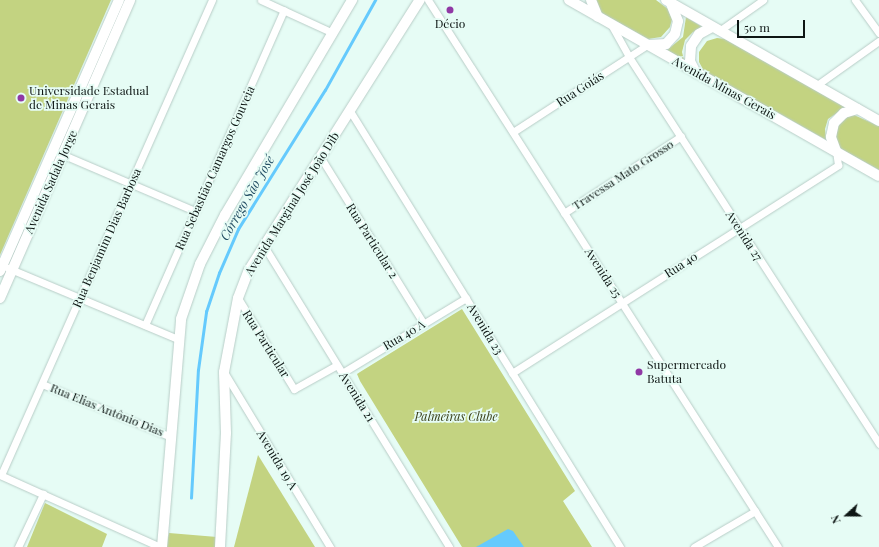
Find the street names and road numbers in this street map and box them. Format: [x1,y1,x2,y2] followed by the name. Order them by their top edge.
[670,54,778,122] street label: Avenida Minas Gerais
[554,68,606,110] street label: Rua Goiás
[172,84,258,252] street label: Rua Sebastião Camargos Gouveia
[22,128,80,236] street label: Avenida Sadala Jorge
[242,130,342,278] street label: Avenida Marginal José João Dib
[570,137,676,213] street label: Travessa Mato Grosso
[70,166,144,310] street label: Rua Benjamim Dias Barbosa
[343,201,401,281] street label: Rua Particular 2
[723,208,765,264] street label: Avenida 27
[582,245,624,301] street label: Avenida 25
[662,249,700,281] street label: Rua 40
[464,301,506,357] street label: Avenida 23
[239,307,293,381] street label: Rua Particular
[380,317,428,353] street label: Rua 40 A
[336,369,378,425] street label: Avenida 21
[48,381,166,439] street label: Rua Elias Antônio Dias
[254,428,300,492] street label: Avenida 19 A

